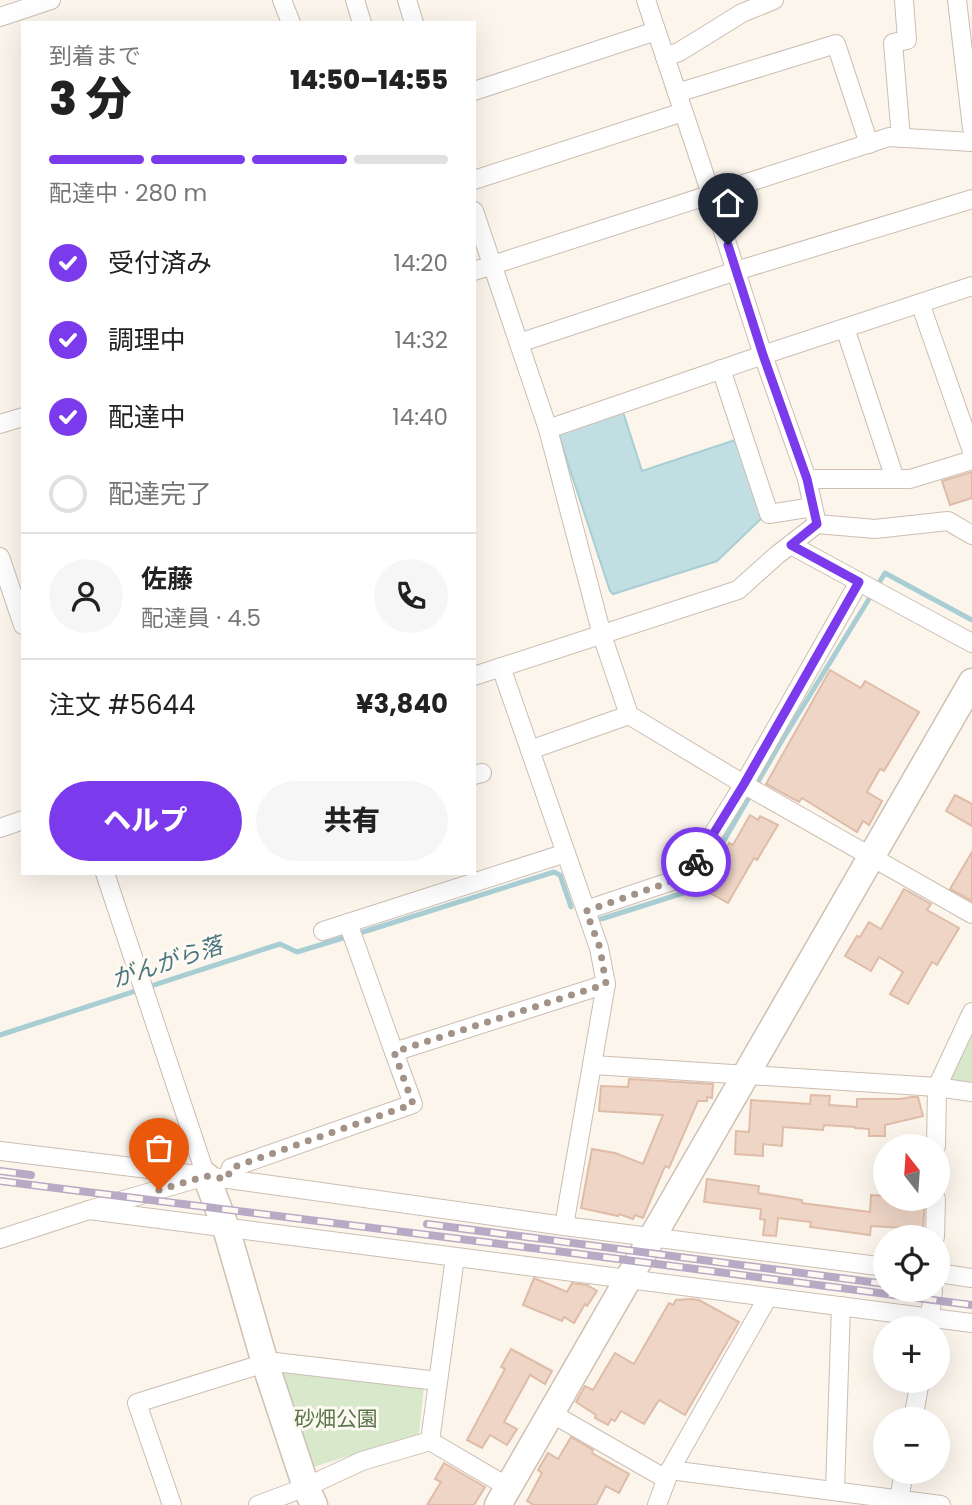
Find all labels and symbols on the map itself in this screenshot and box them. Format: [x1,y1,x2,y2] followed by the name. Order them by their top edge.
[698,173,758,245] pin
[661,827,731,897] courier
[107,928,230,995] water label: がんがら落
[129,1118,189,1190] pin
[873,1134,950,1211] north arrow
[294,1404,378,1433] park label: 砂畑公園

